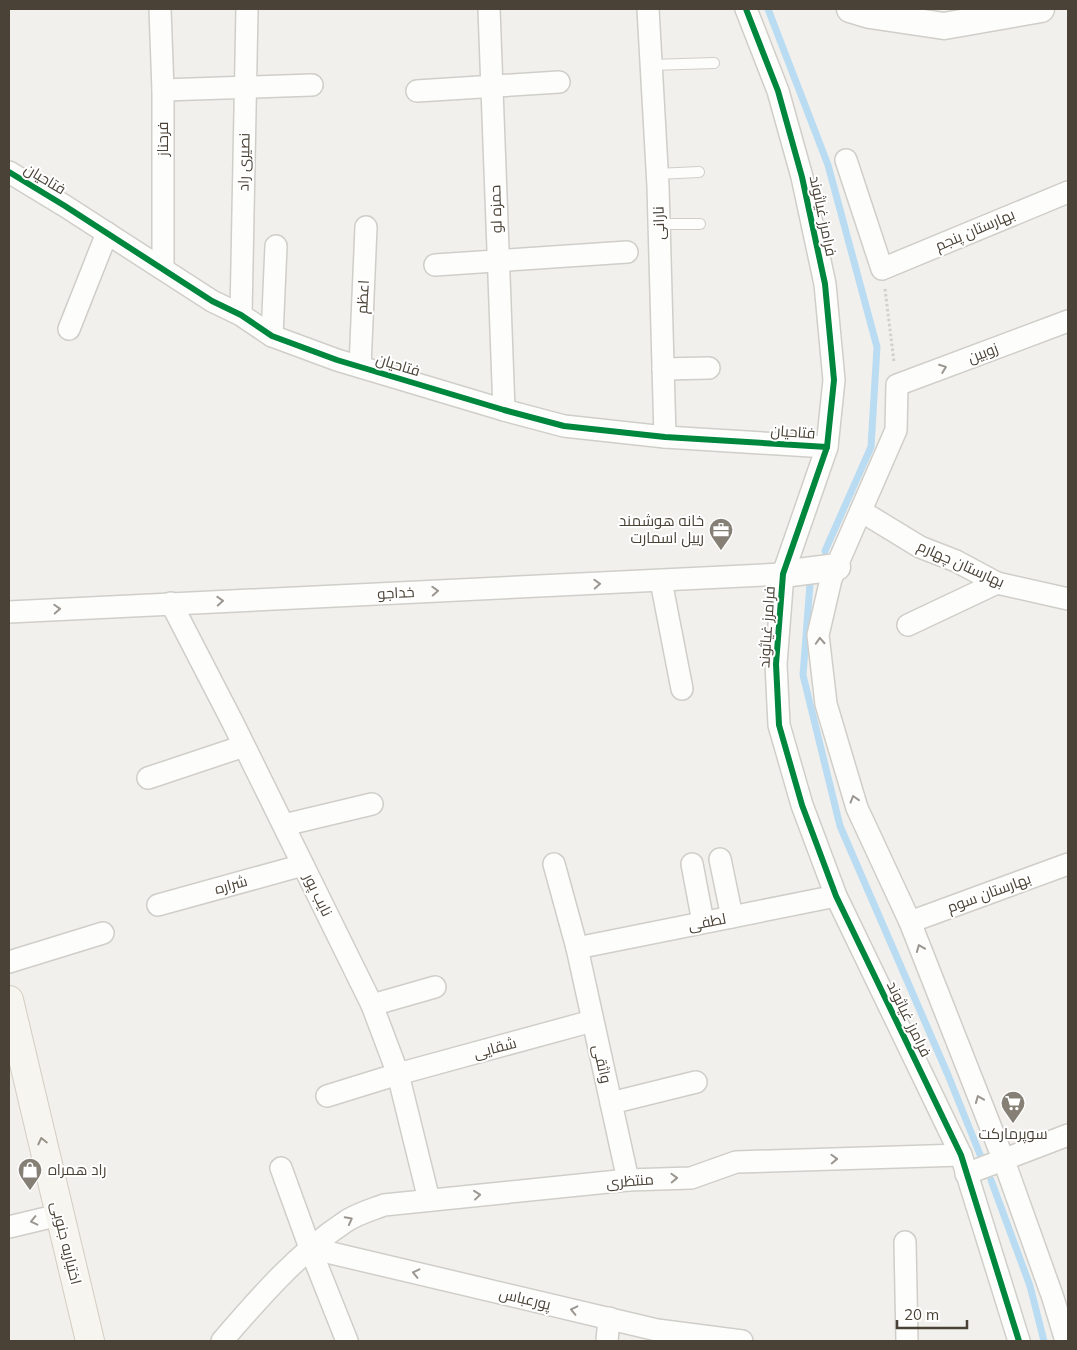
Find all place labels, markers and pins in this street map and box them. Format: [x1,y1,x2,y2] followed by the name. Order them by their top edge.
[619,511,704,548] place label: خانه هوشمند رییل اسمارت
[708,517,734,551] office icon: خانه هوشمند رییل اسمارت
[1000,1090,1026,1124] supermarket icon: سوپرمارکت
[978,1124,1048,1144] place label: سوپرمارکت
[17,1157,43,1191] shop icon: راد همراه
[48,1160,107,1179] place label: راد همراه

